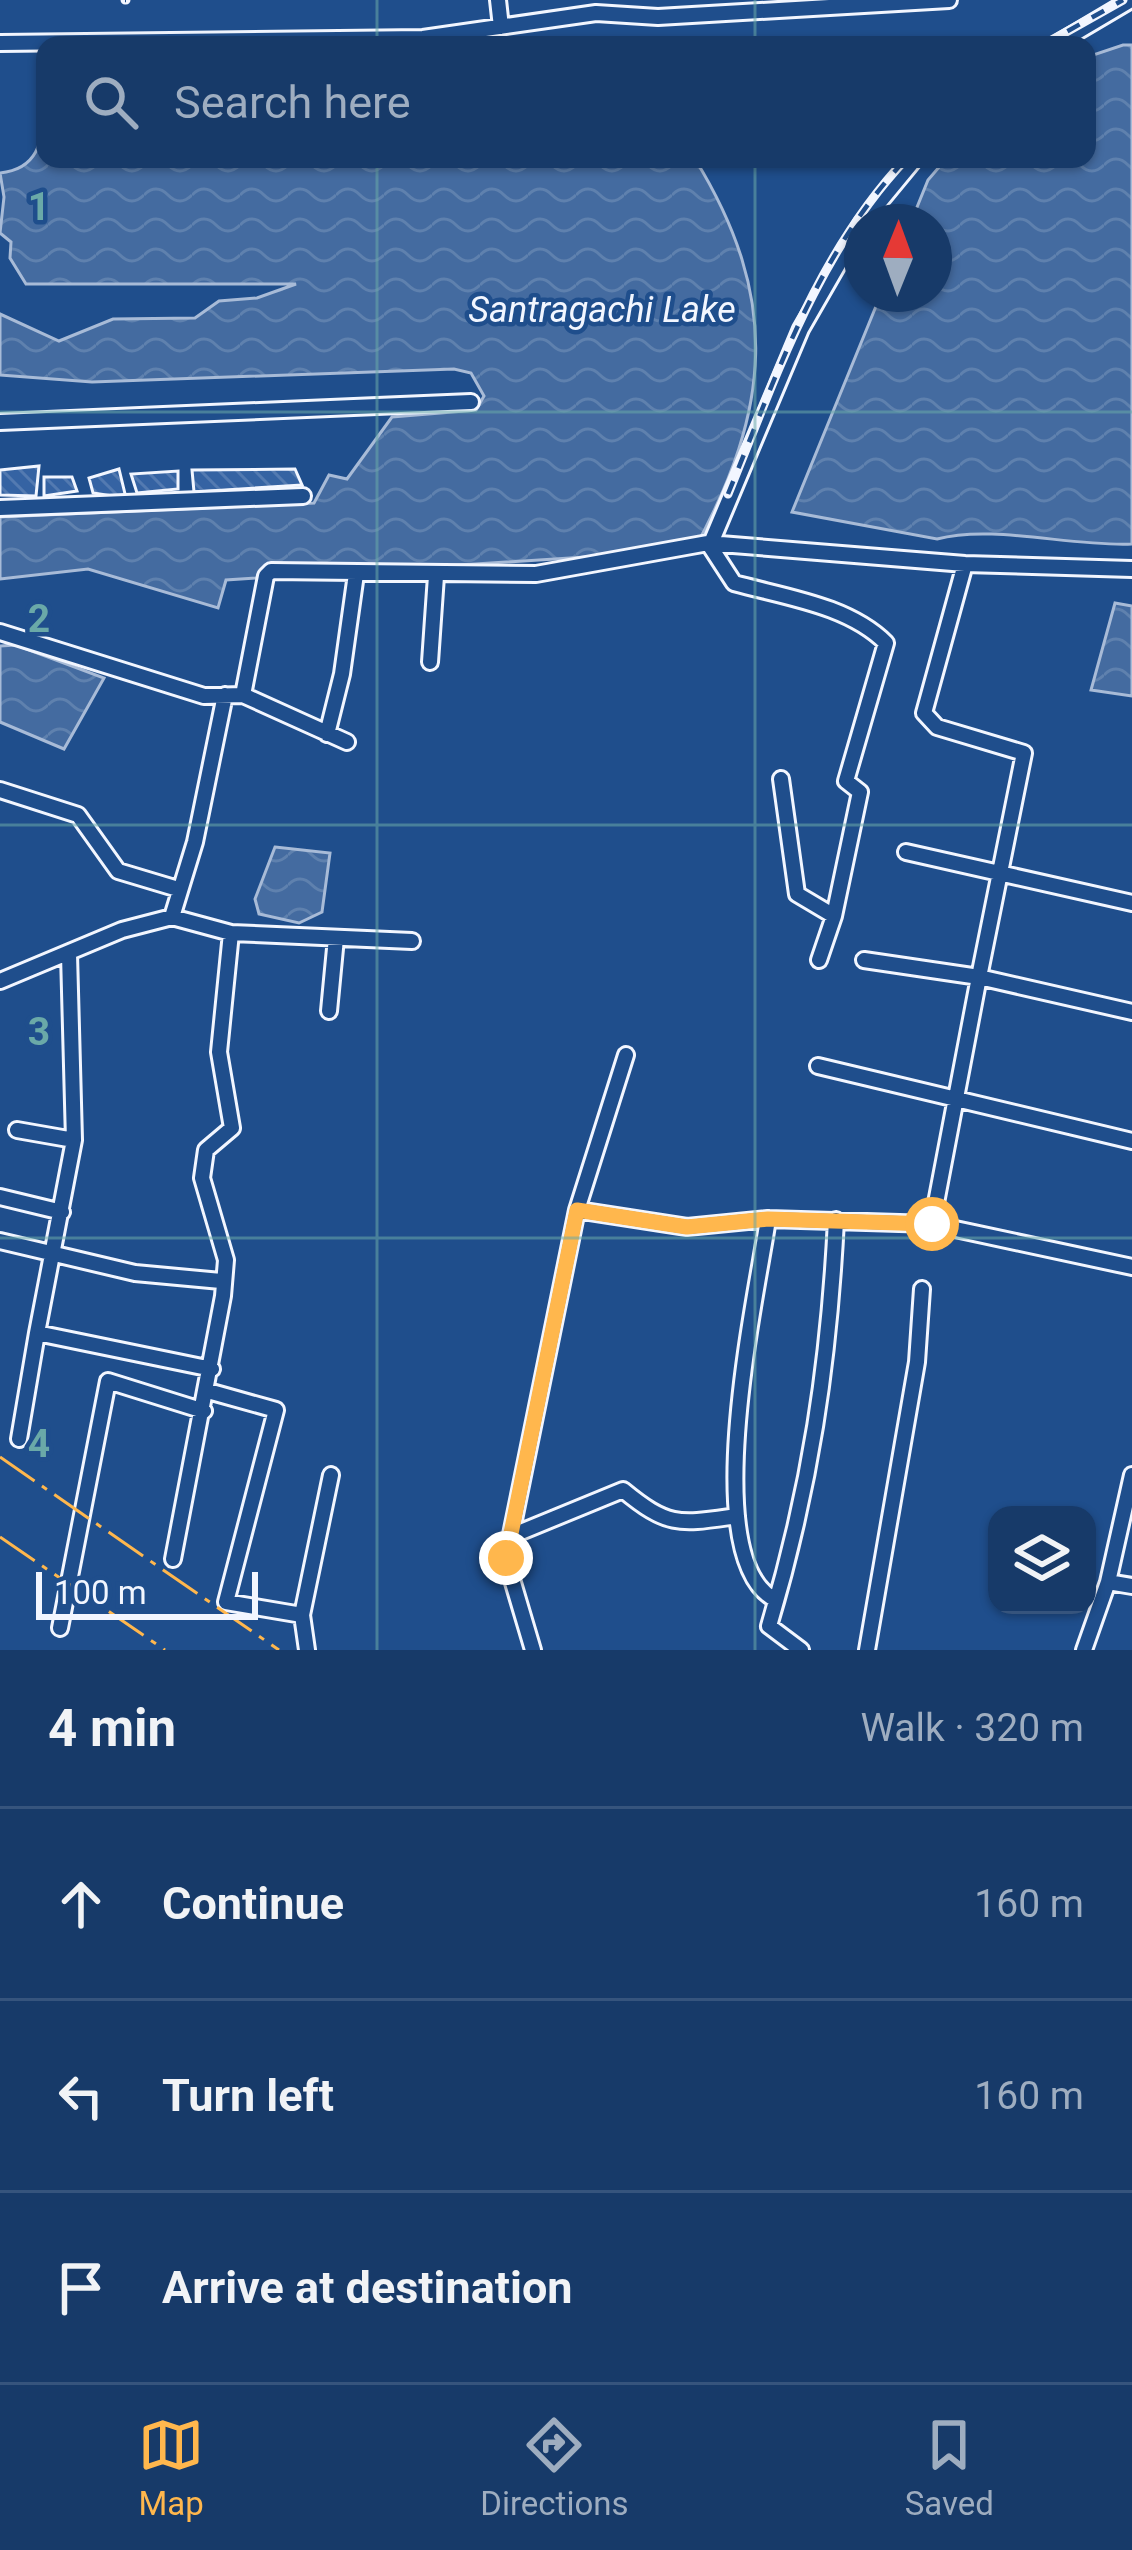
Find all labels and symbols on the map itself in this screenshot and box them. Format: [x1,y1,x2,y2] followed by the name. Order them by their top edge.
[28,184,50,230] text: 1
[844,204,952,312] north arrow
[468,289,736,331] water label: Santragachi Lake
[28,596,50,642] text: 2
[28,1009,50,1055] text: 3
[905,1197,959,1251] route start
[28,1421,50,1467] text: 4
[479,1531,533,1585] route end
[36,1566,258,1619] scale bar

